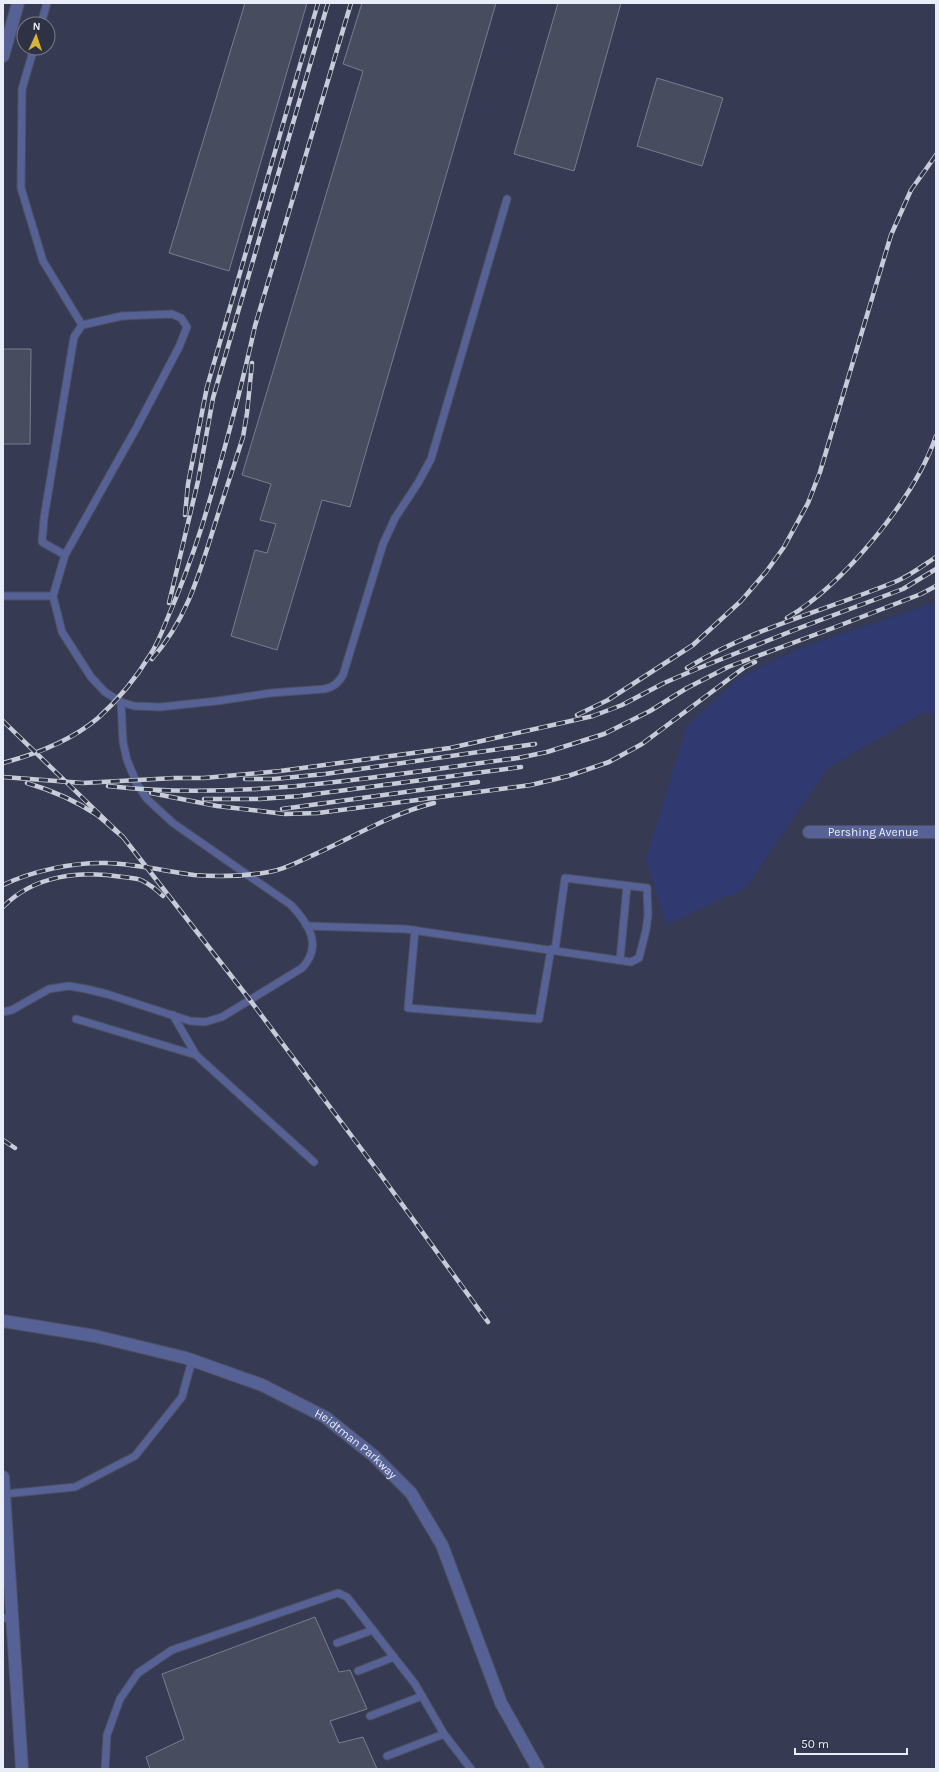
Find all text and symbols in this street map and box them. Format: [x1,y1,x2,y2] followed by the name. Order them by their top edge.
[16,16,56,56] north arrow
[32,20,41,33] text: N
[828,825,918,839] street label: Pershing Avenue
[312,1406,400,1482] street label: Heidtman Parkway
[795,1730,907,1756] scale bar
[801,1737,829,1751] text: 50 m

